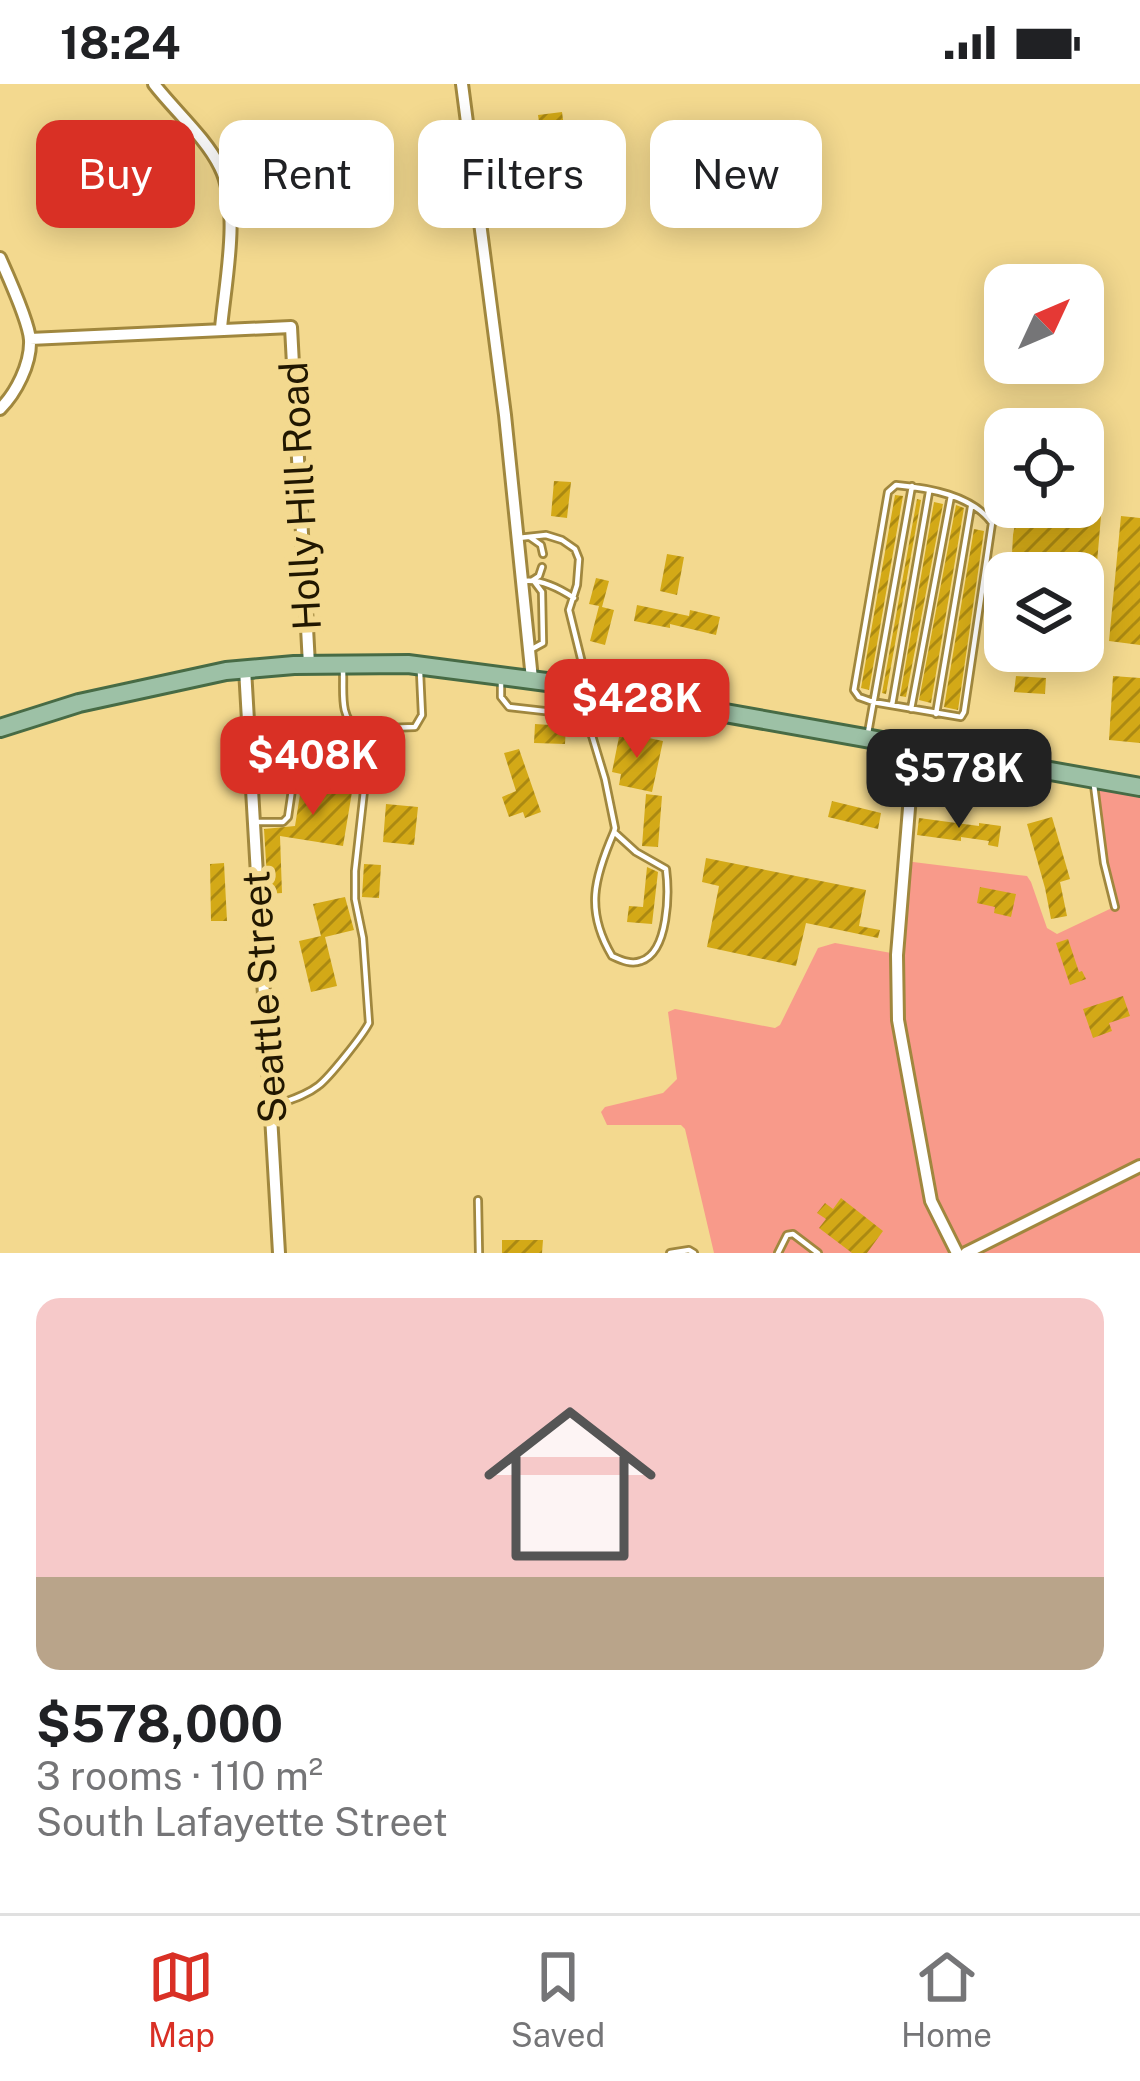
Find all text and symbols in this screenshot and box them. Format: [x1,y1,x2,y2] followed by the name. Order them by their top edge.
[60,16,181,69] text: 18:24
[36,120,195,228] chip: Buy
[219,120,394,228] chip: Rent
[418,120,626,228] chip: Filters
[650,120,822,228] chip: New
[984,264,1104,384] north arrow
[984,264,1104,672] map controls
[270,361,330,631] street label: Holly Hill Road
[984,408,1104,528] button: locate
[984,552,1104,672] button: layers
[553,659,721,761] pin: $428K
[571,675,703,721] text: $428K
[229,716,397,818] pin: $408K
[875,729,1043,831] pin: $578K
[247,732,379,778] text: $408K
[893,745,1025,791] text: $578K
[232,869,296,1125] street label: Seattle Street
[462,1376,678,1592] icon: home
[36,1694,283,1753] text: $578,000
[36,1753,323,1799] text: 3 rooms · 110 m²
[36,1799,448,1845] text: South Lafayette Street
[148,1944,215,2054] tab: Map
[511,1944,605,2054] tab: Saved
[901,1944,992,2054] tab: Home

